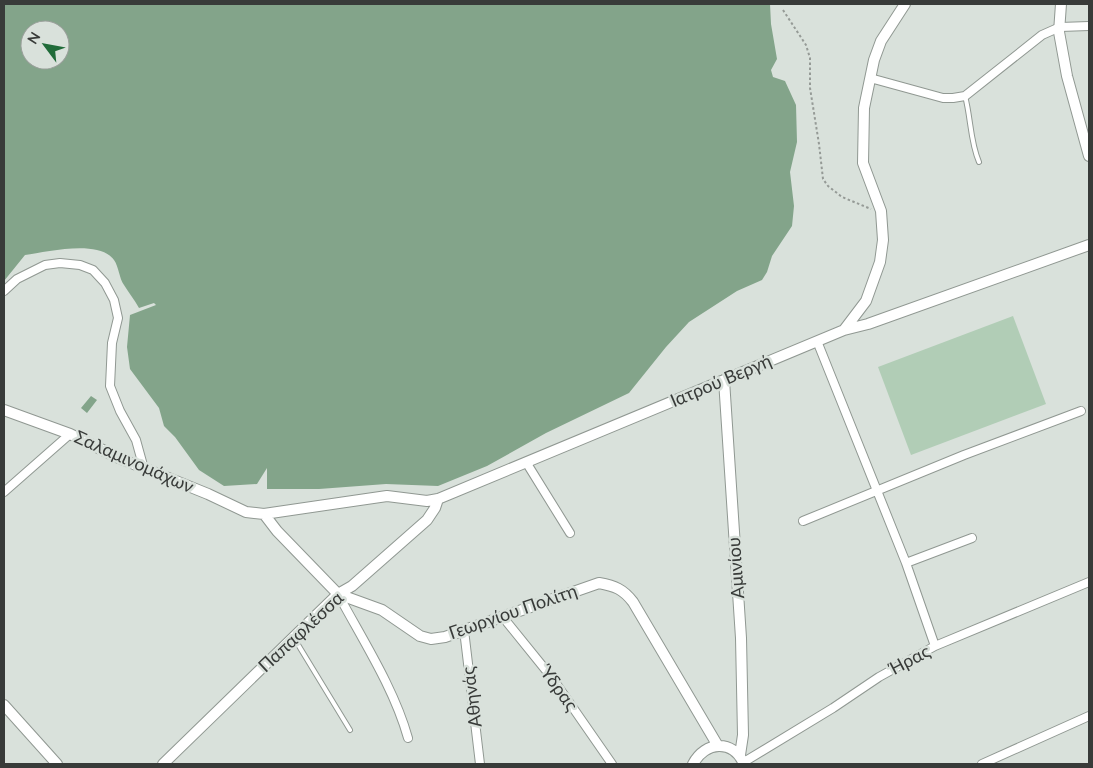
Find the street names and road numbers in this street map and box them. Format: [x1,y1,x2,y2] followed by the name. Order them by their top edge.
[667,349,775,411] street label: Ιατρού Βεργή
[71,425,198,497] street label: Σαλαμινομάχων
[722,537,748,599] street label: Αμινίου
[446,579,580,643] street label: Γεωργίου Πολίτη
[253,586,348,676] street label: Παπαφλέσσα
[884,639,934,680] street label: Ήρας
[535,660,584,715] street label: Ύδρας
[456,665,486,729] street label: Αθηνάς

